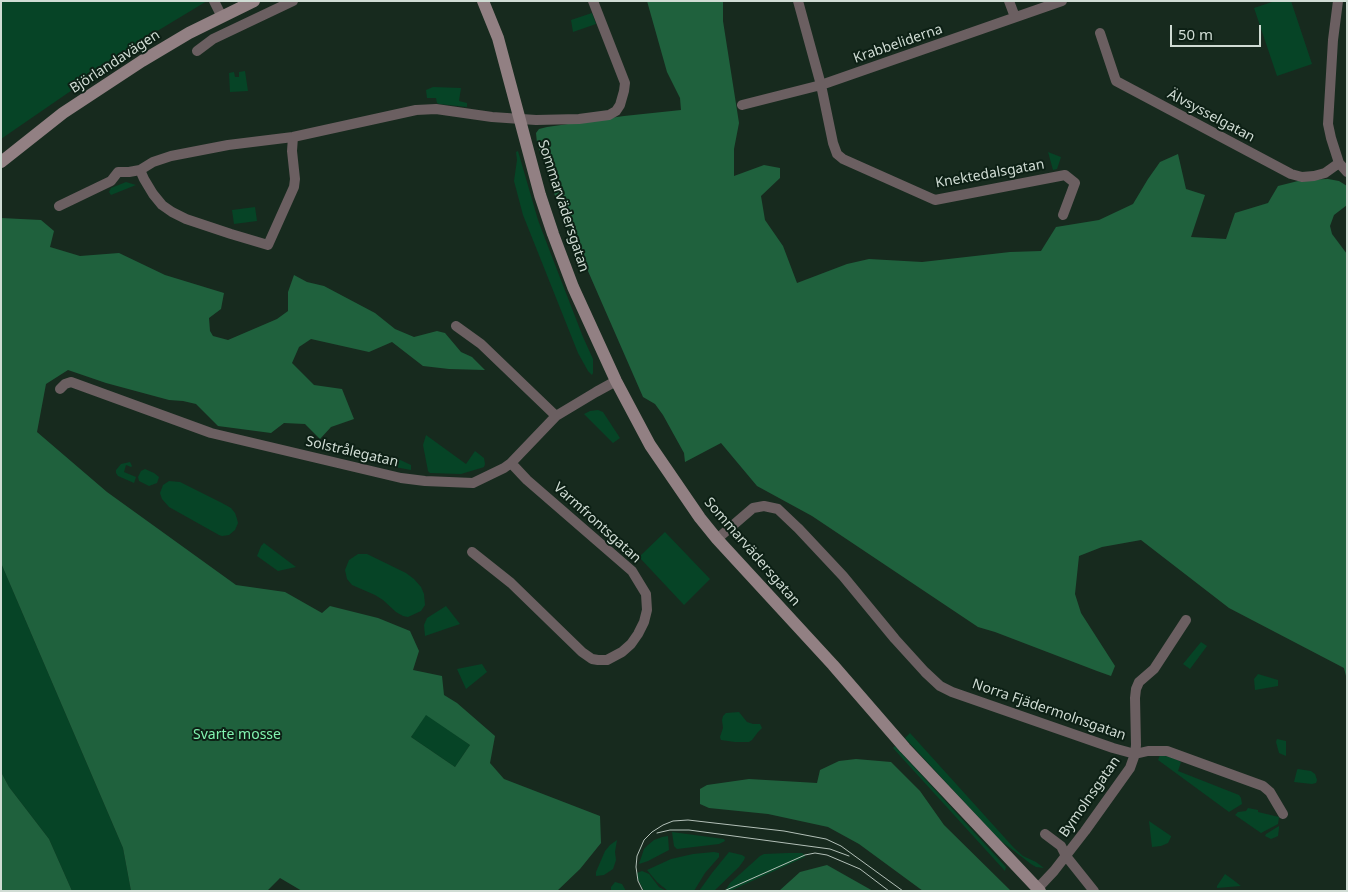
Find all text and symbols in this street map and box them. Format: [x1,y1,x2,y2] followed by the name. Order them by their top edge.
[1173,15,1264,47] scale bar
[851,21,945,67] street label: Krabbeliderna
[1178,24,1213,44] text: 50 m
[67,27,163,97] street label: Björlandavägen
[1164,86,1258,146] street label: Älvsysselgatan
[534,138,592,274] street label: Sommarvädersgatan
[934,156,1046,192] street label: Knektedalsgatan
[304,433,400,471] street label: Solstrålegatan
[550,479,644,567] street label: Varmfrontsgatan
[700,494,804,610] street label: Sommarvädersgatan
[970,676,1128,744] street label: Norra Fjädermolnsgatan
[193,727,281,743] park label: Svarte mosse
[1056,753,1124,841] street label: Bymolnsgatan

